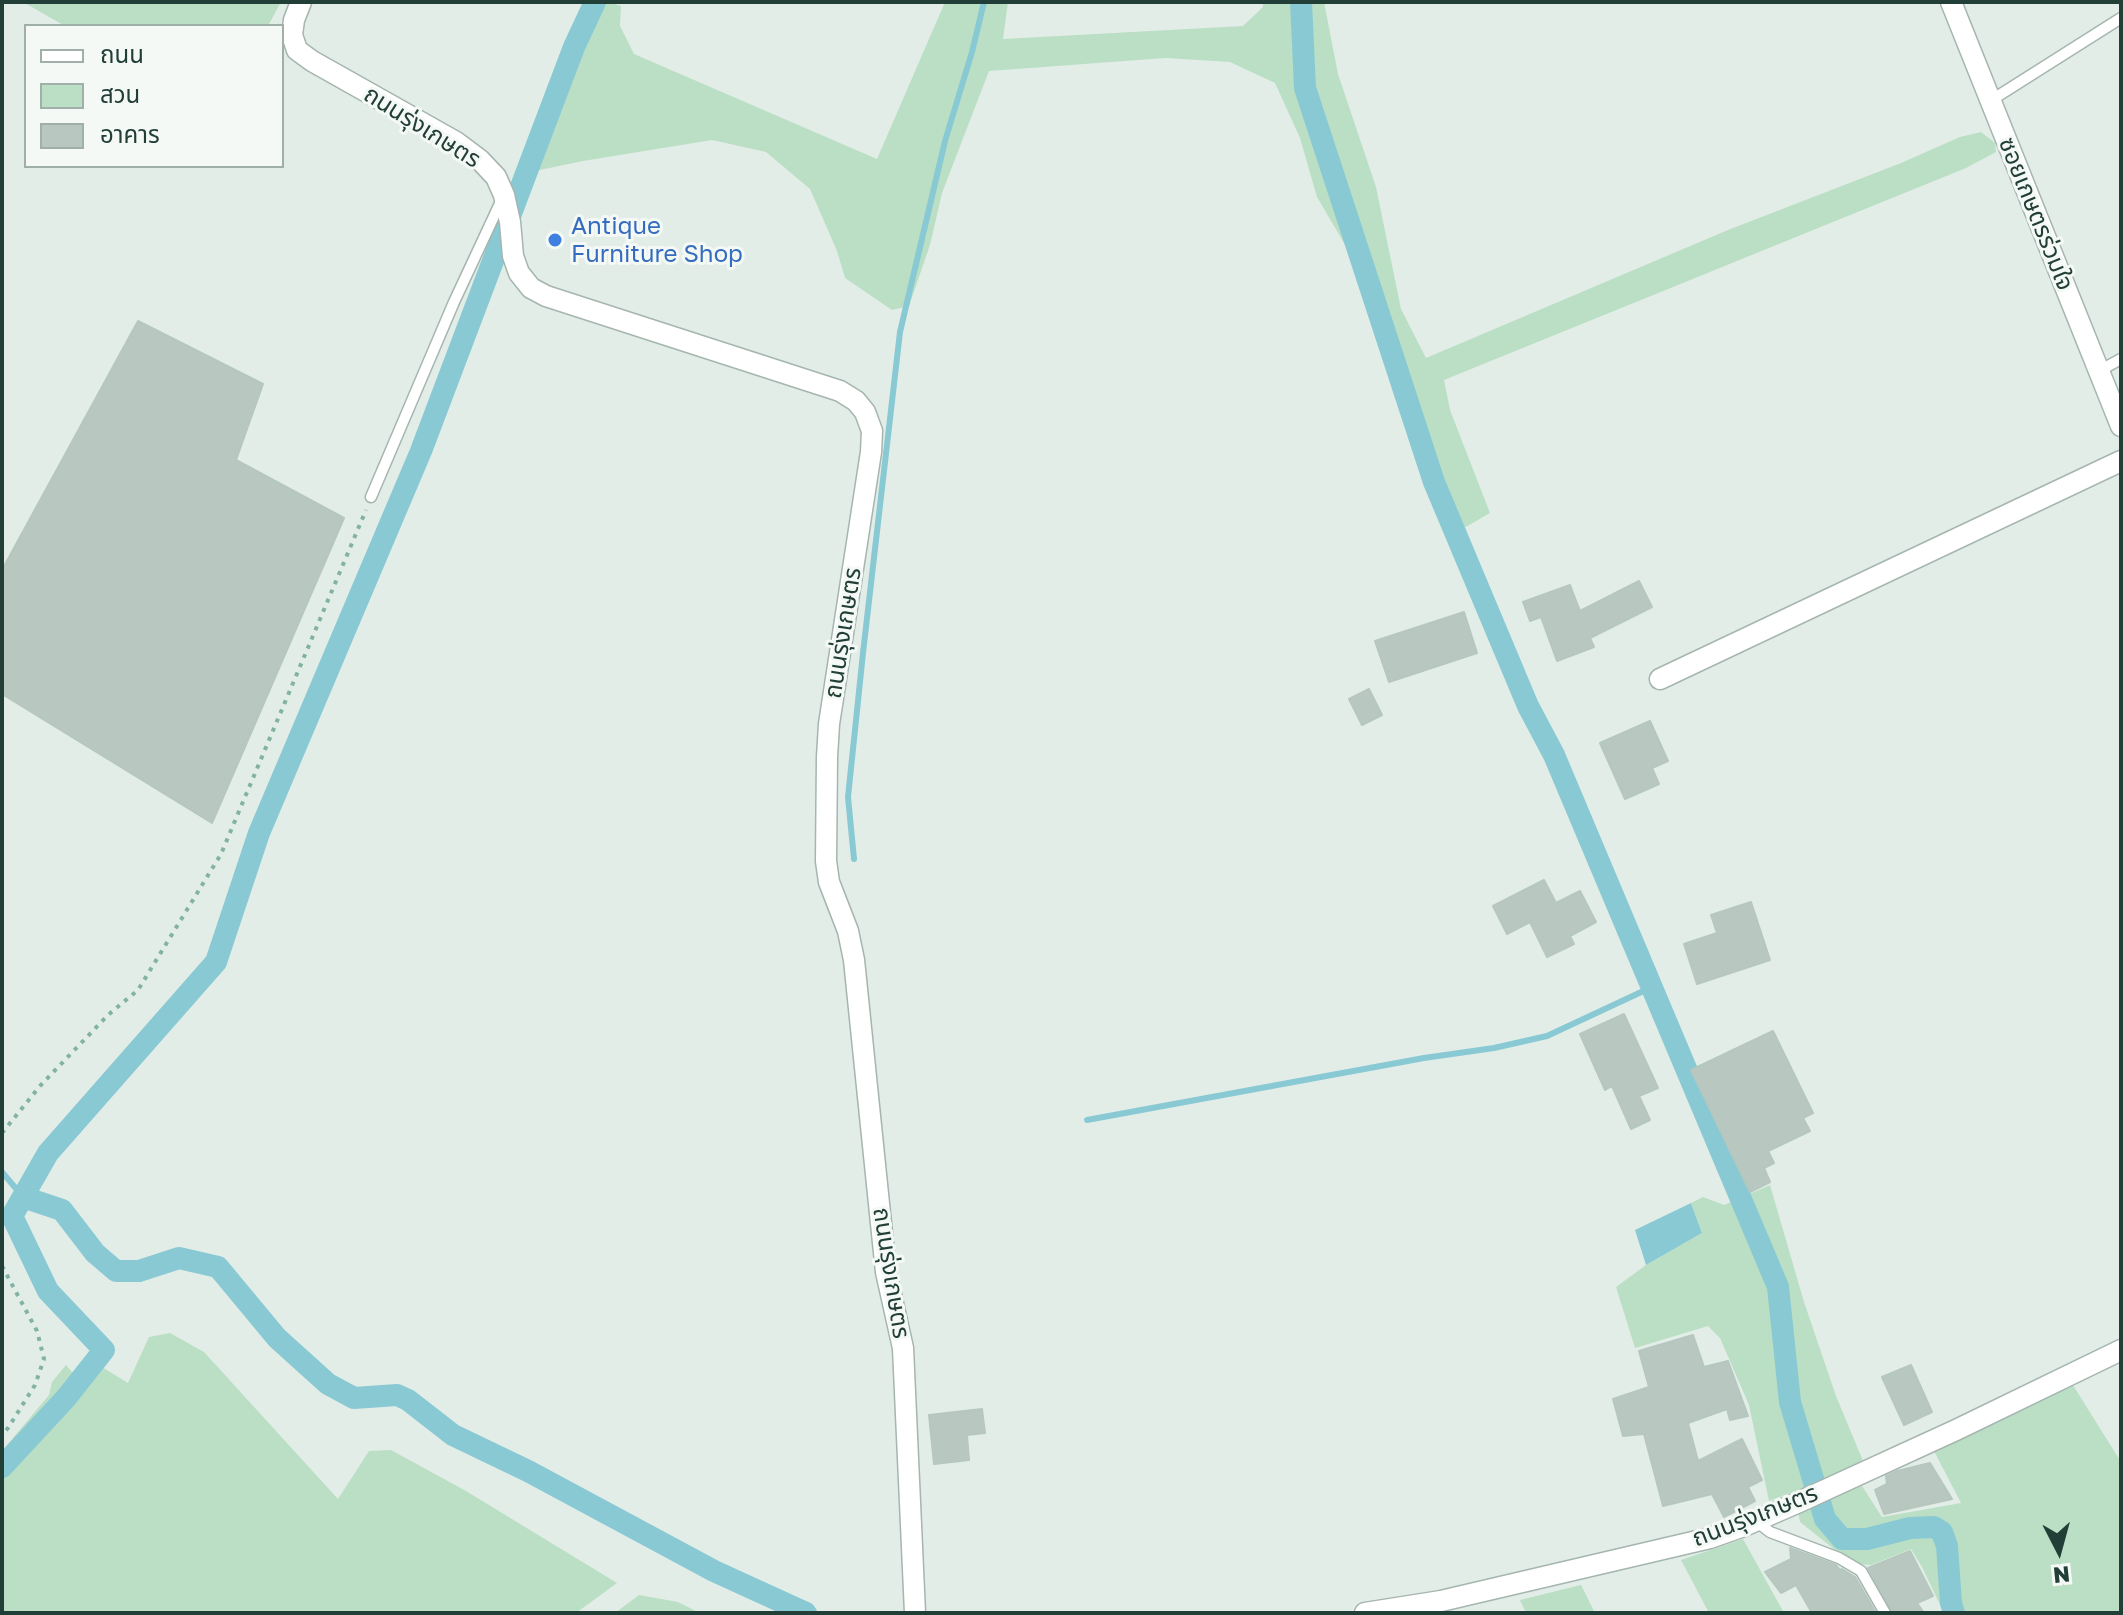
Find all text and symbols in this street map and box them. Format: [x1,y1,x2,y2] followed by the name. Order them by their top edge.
[24,24,284,168] legend
[100,39,144,68] text: ถนน
[100,79,140,108] text: สวน
[358,80,486,174] street label: ถนนรุ่งเกษตร
[100,119,160,148] text: อาคาร
[1992,133,2080,295] street label: ซอยเกษตรร่วมใจ
[571,212,743,268] place label: Antique Furniture Shop
[546,231,564,249] marker: Antique Furniture Shop
[818,565,868,701] street label: ถนนรุ่งเกษตร
[866,1205,916,1341] street label: ถนนรุ่งเกษตร
[1688,1479,1822,1553] street label: ถนนรุ่งเกษตร
[2019,1511,2099,1591] north arrow
[2052,1561,2071,1590] text: N

